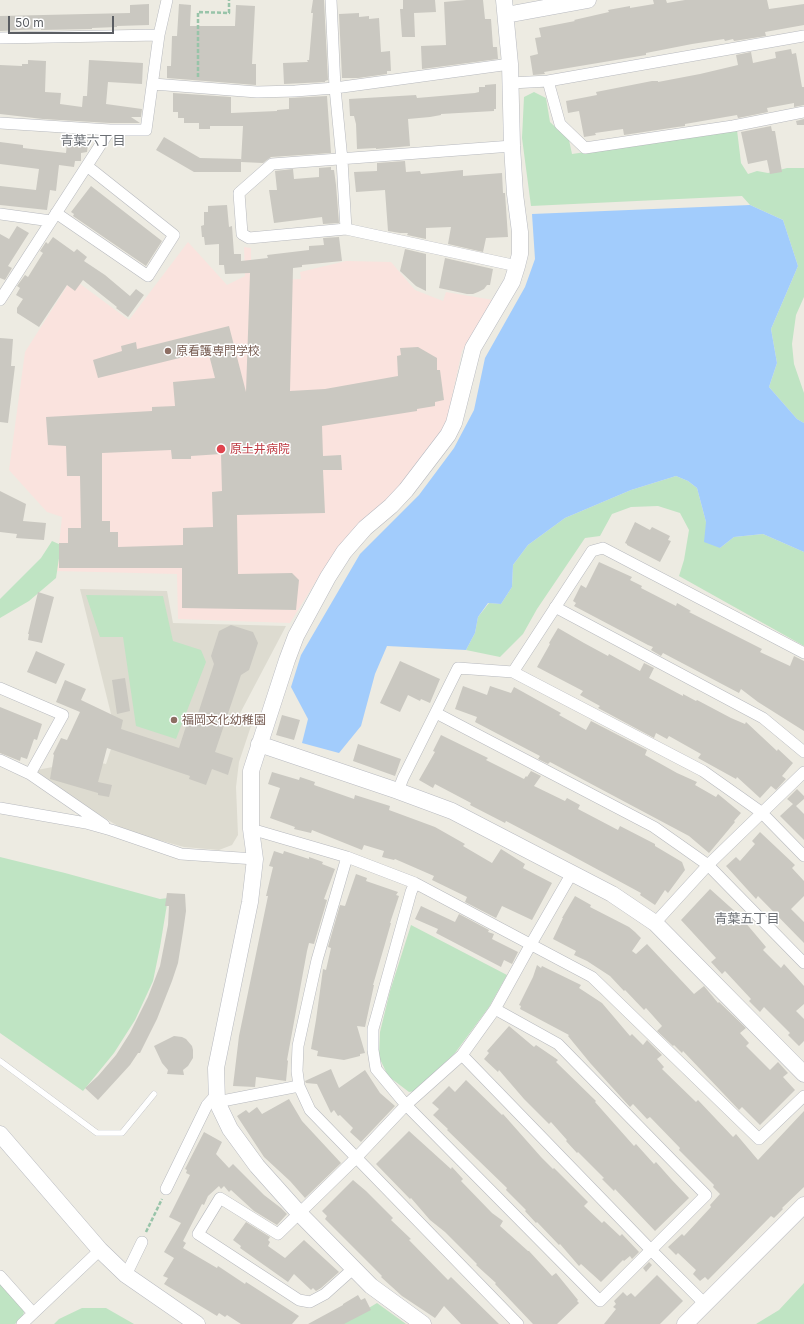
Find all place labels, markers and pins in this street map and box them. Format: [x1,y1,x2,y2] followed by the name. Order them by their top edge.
[176,344,260,358] place label: 原看護専門学校
[163,346,173,356] marker: 原看護専門学校
[230,442,290,456] place label: 原土井病院
[215,443,227,455] marker: 原土井病院
[182,713,266,727] place label: 福岡文化幼稚園
[169,715,179,725] marker: 福岡文化幼稚園

